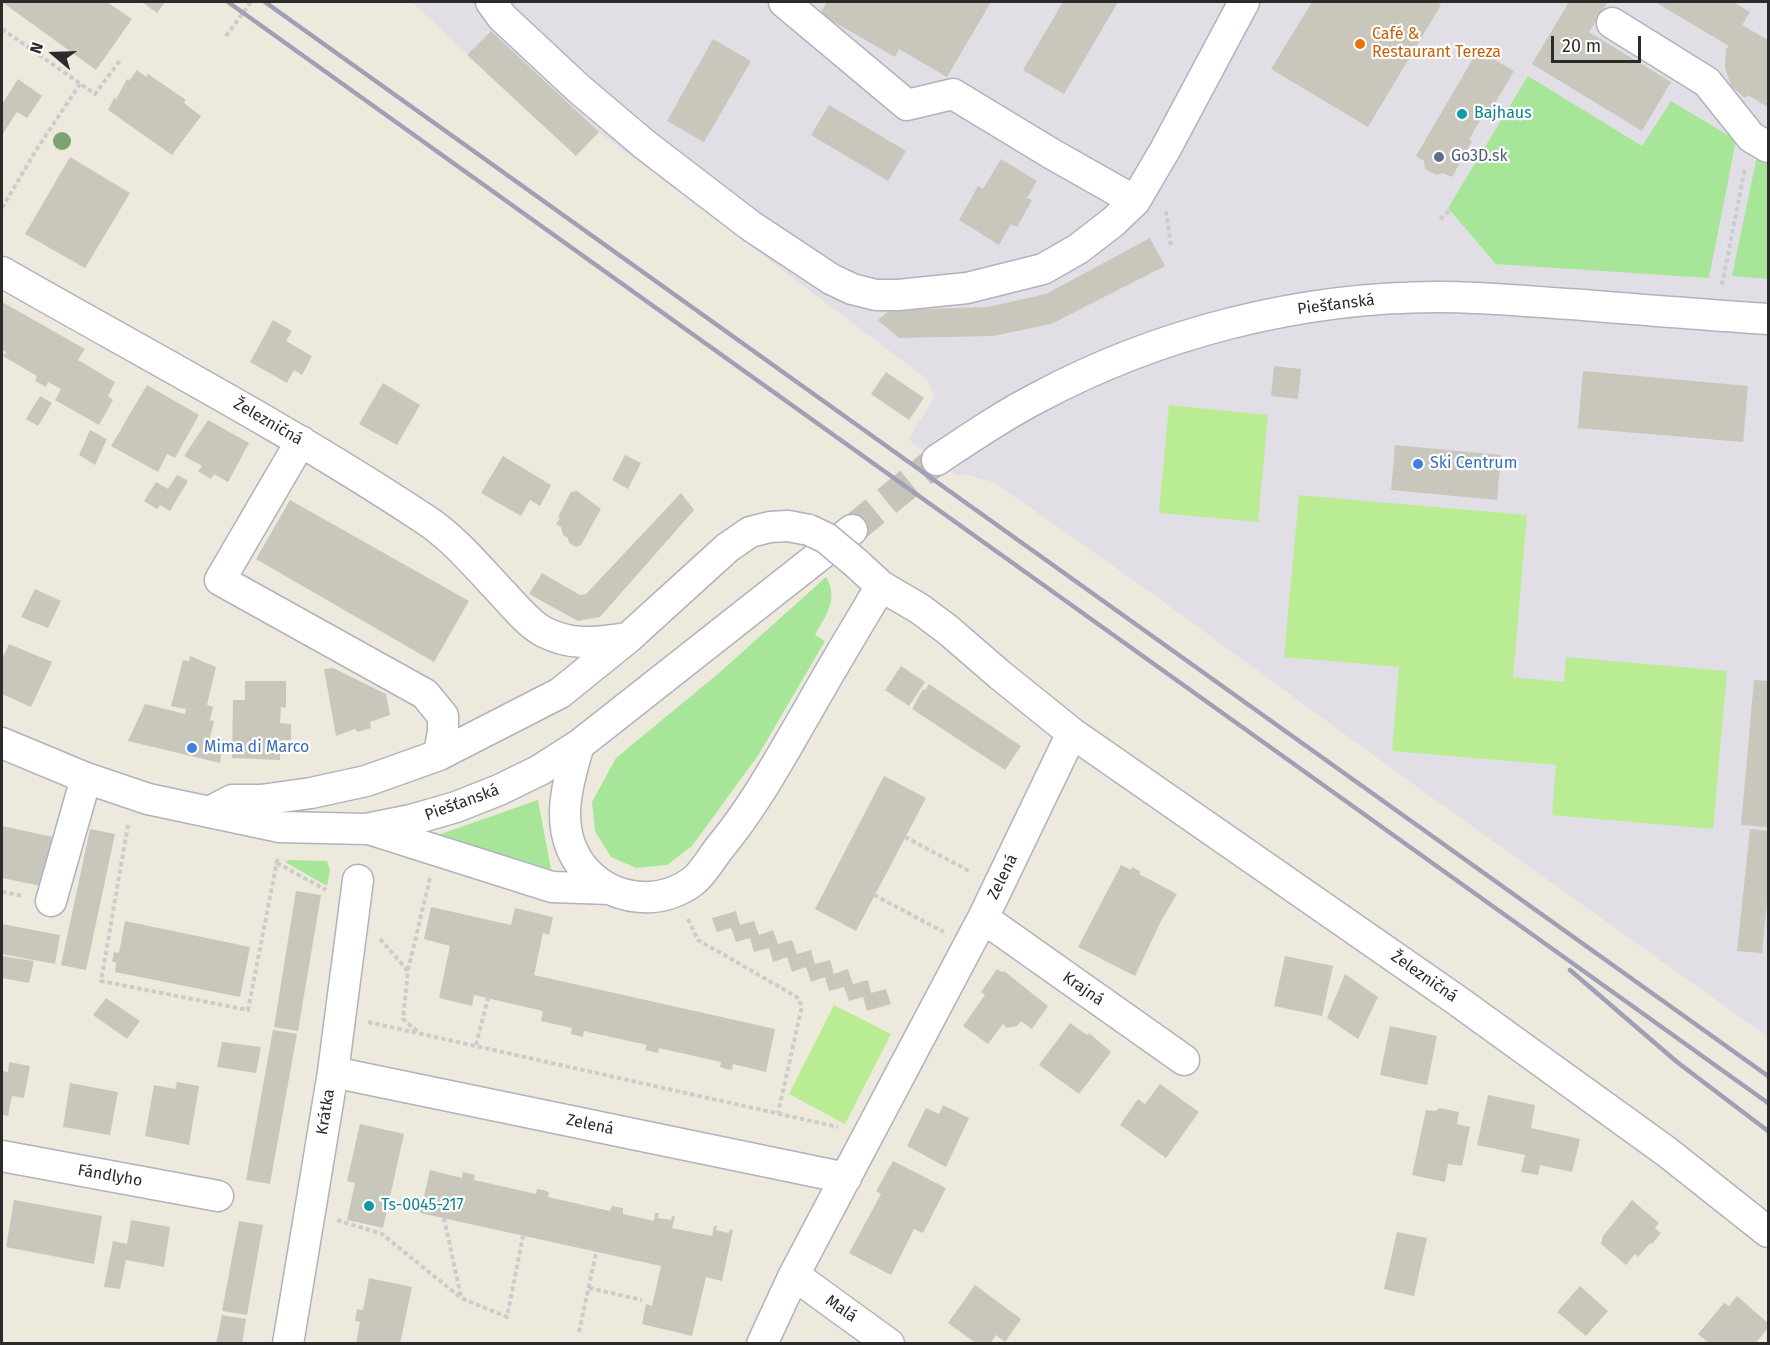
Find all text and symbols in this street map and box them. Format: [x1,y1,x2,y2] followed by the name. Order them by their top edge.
[24,24,84,84] north arrow
[1554,24,1644,62] scale bar
[1372,25,1501,63] place label: Café & Restaurant Tereza
[1562,35,1601,57] text: 20 m
[1353,37,1367,51] marker: Café & Restaurant Tereza
[26,40,47,56] text: N
[1474,104,1532,124] place label: Bajhaus
[1455,107,1469,121] marker: Bajhaus
[1451,147,1508,167] place label: Go3D.sk
[1432,150,1446,164] marker: Go3D.sk
[1296,291,1376,319] street label: Piešťanská
[230,395,306,449] street label: Železničná
[1430,454,1517,474] place label: Ski Centrum
[1411,457,1425,471] marker: Ski Centrum
[204,738,309,758] place label: Mima di Marco
[185,741,199,755] marker: Mima di Marco
[422,781,502,825] street label: Piešťanská
[984,851,1022,903] street label: Zelená
[1387,947,1461,1007] street label: Železničná
[1059,968,1107,1010] street label: Krajná
[313,1088,339,1136] street label: Krátka
[564,1111,616,1139] street label: Zelená
[76,1161,144,1191] street label: Fándlyho
[381,1196,463,1216] place label: Ts-0045-217
[362,1199,376,1213] marker: Ts-0045-217
[821,1291,861,1327] street label: Malá

